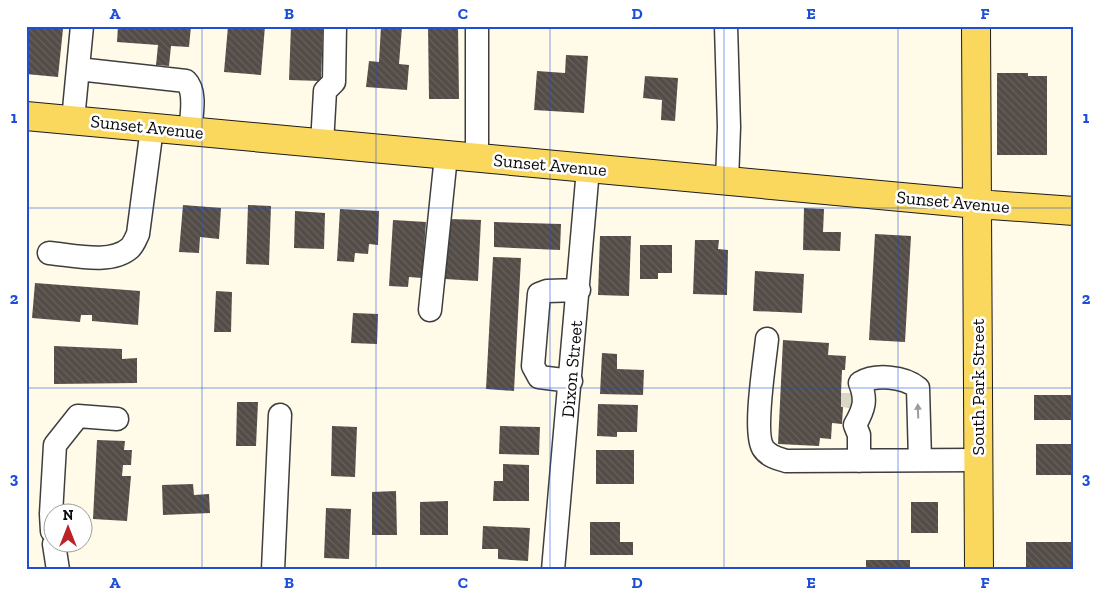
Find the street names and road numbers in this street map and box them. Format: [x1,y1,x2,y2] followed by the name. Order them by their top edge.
[89,110,205,144] street label: Sunset Avenue
[492,149,608,181] street label: Sunset Avenue
[895,186,1011,218] street label: Sunset Avenue
[967,318,989,455] street label: South Park Street
[557,319,587,419] street label: Dixon Street

